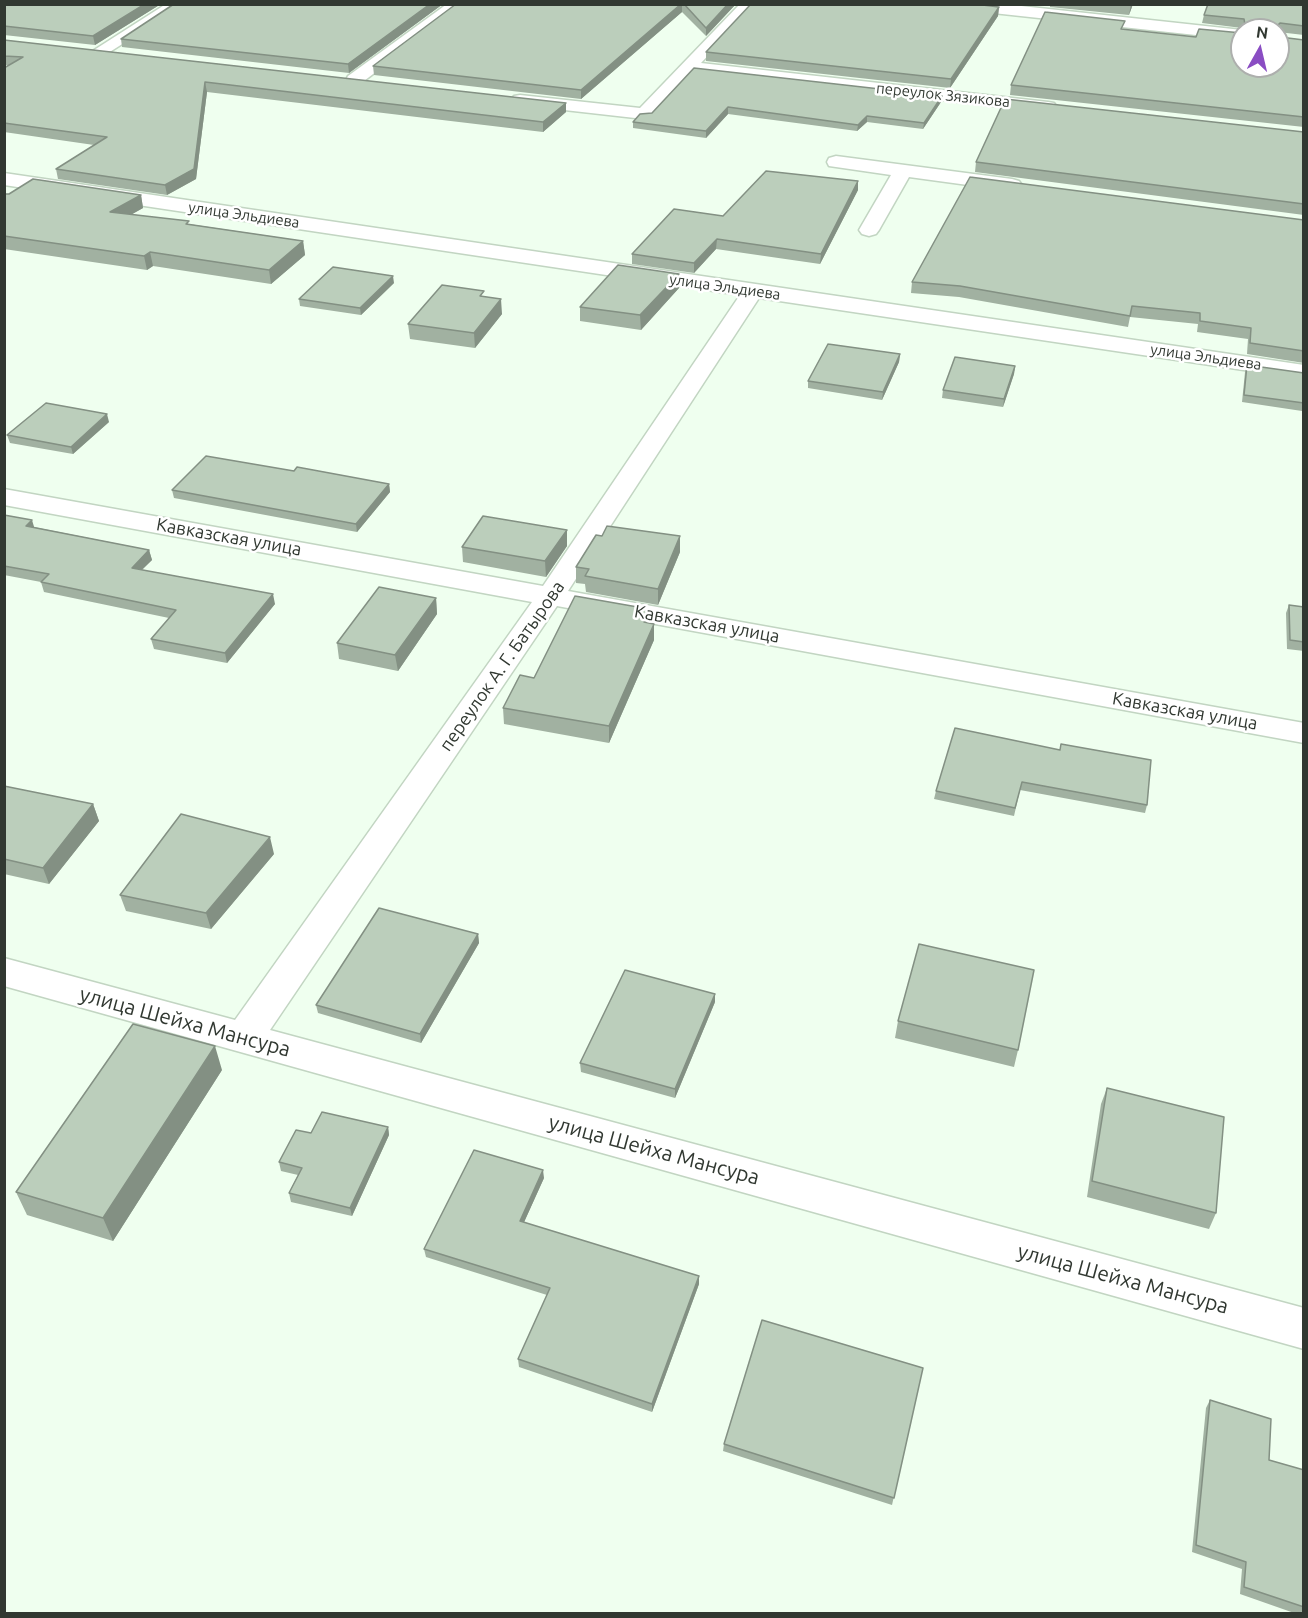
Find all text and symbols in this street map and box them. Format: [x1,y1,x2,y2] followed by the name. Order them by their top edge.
[1230,18,1290,78] north arrow
[1255,22,1269,42] text: N
[875,79,1011,111] street label: переулок Зязикова
[187,198,301,232] street label: улица Эльдиева
[668,270,782,304] street label: улица Эльдиева
[1149,340,1263,374] street label: улица Эльдиева
[155,514,303,560] street label: Кавказская улица
[435,577,569,755] street label: переулок А. Г. Батырова
[633,601,781,647] street label: Кавказская улица
[1111,688,1259,734] street label: Кавказская улица
[77,982,293,1062] street label: улица Шейха Мансура
[546,1110,762,1190] street label: улица Шейха Мансура
[1015,1239,1231,1319] street label: улица Шейха Мансура

